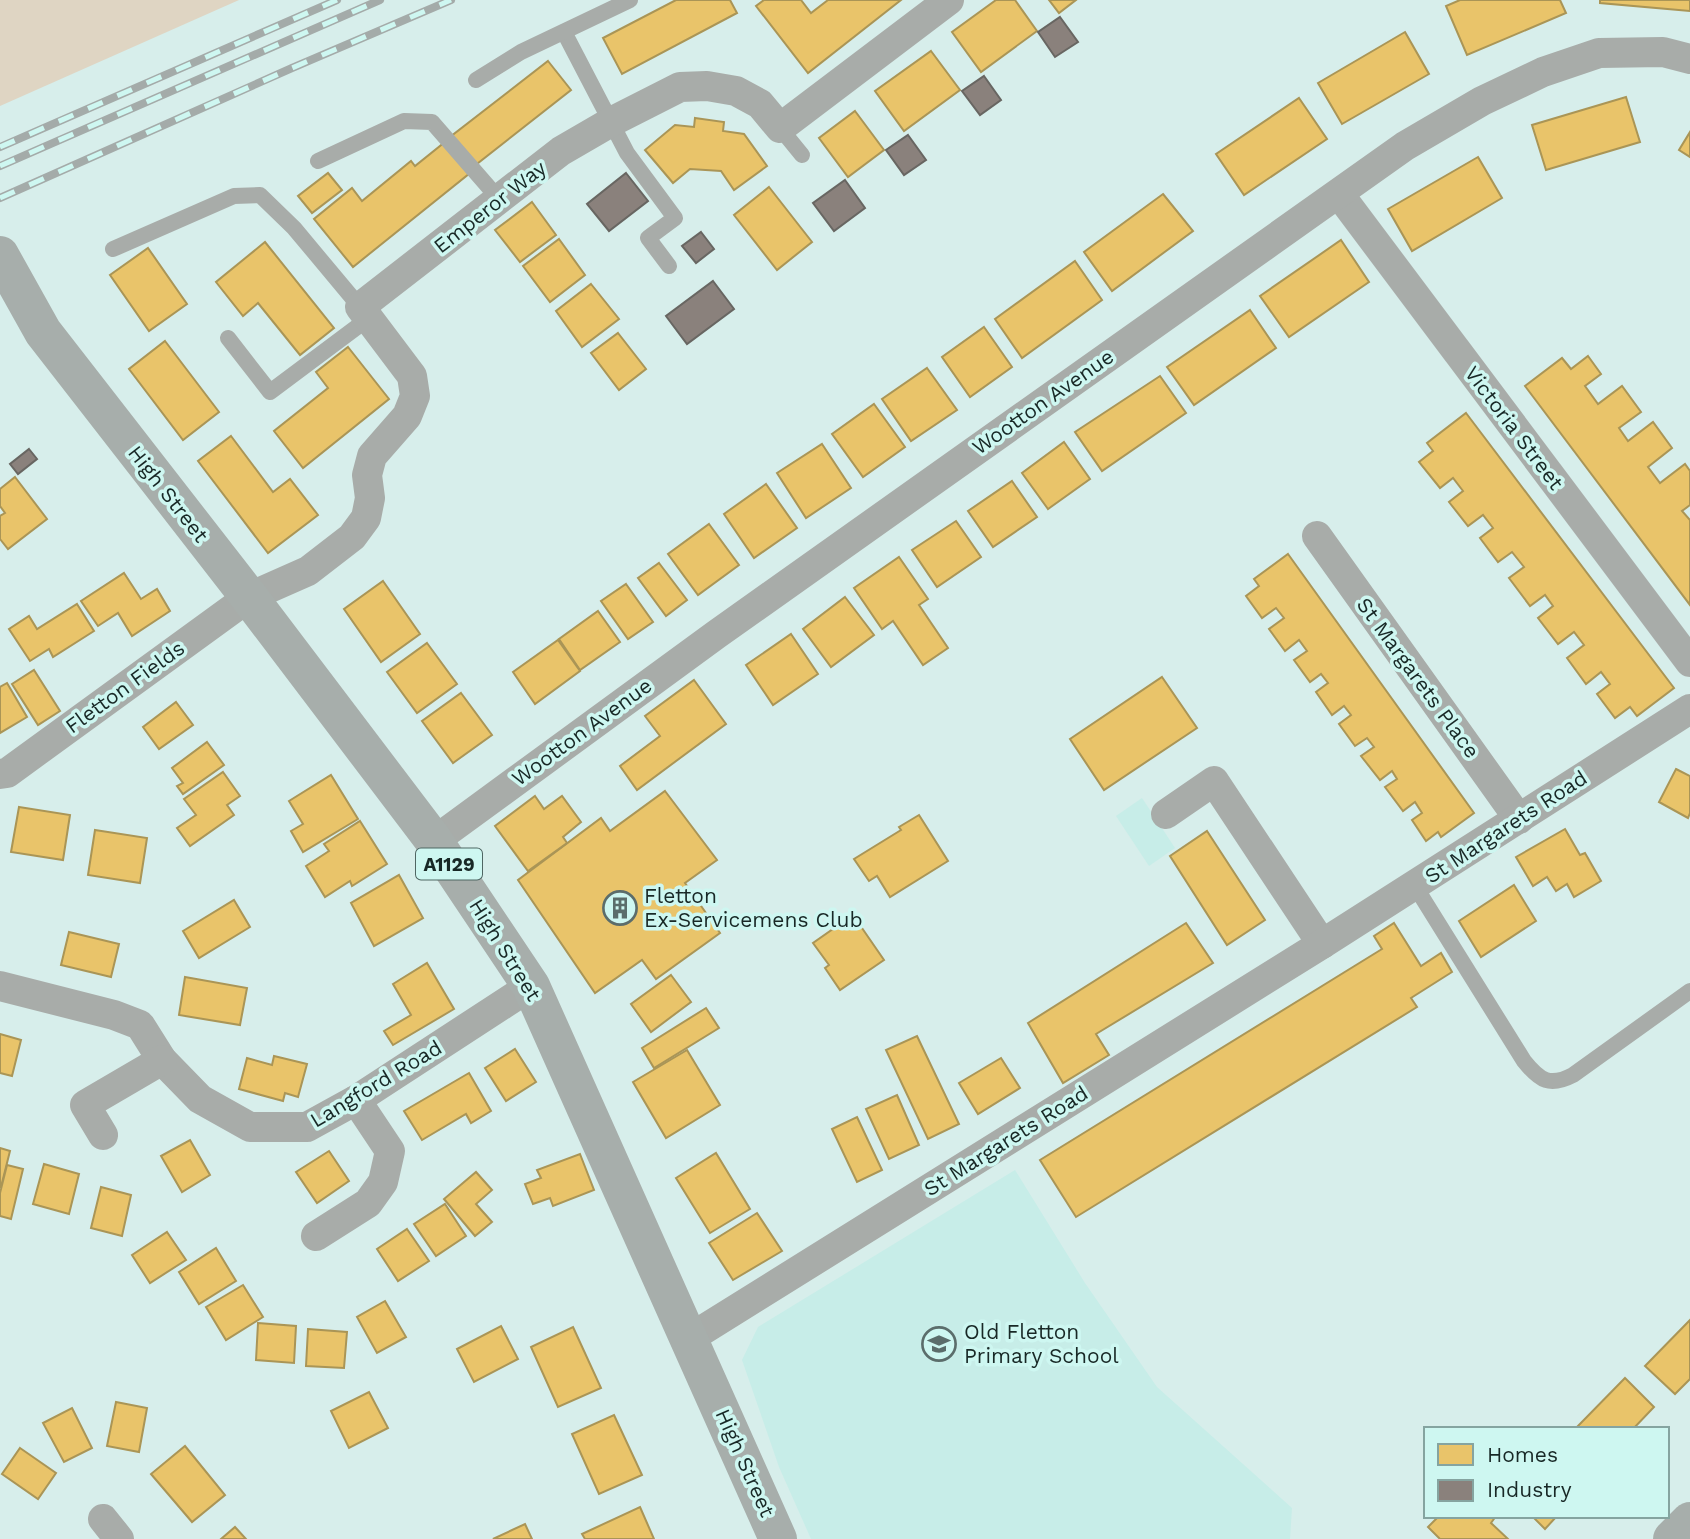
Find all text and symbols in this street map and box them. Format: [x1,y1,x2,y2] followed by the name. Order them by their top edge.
[429,155,551,258] street label: Emperor Way
[967,343,1118,460] street label: Wootton Avenue
[1460,361,1569,495] street label: Victoria Street
[123,440,214,547] street label: High Street
[1352,593,1485,763] street label: St Margarets Place
[60,635,189,738] street label: Fletton Fields
[507,672,657,791] street label: Wootton Avenue
[1420,765,1592,888] street label: St Margarets Road
[416,848,482,880] road number: A1129
[644,883,863,932] place label: Fletton Ex-Servicemens Club
[601,889,639,927] building icon: Fletton Ex-Servicemens Club
[464,894,547,1006] street label: High Street
[305,1034,446,1133] street label: Langford Road
[919,1080,1092,1201] street label: St Margarets Road
[964,1319,1119,1368] place label: Old Fletton Primary School
[920,1325,958,1363] school or university icon: Old Fletton Primary School
[711,1405,780,1521] street label: High Street
[1424,1427,1669,1518] legend
[1487,1442,1558,1467] text: Homes
[1487,1477,1572,1502] text: Industry

